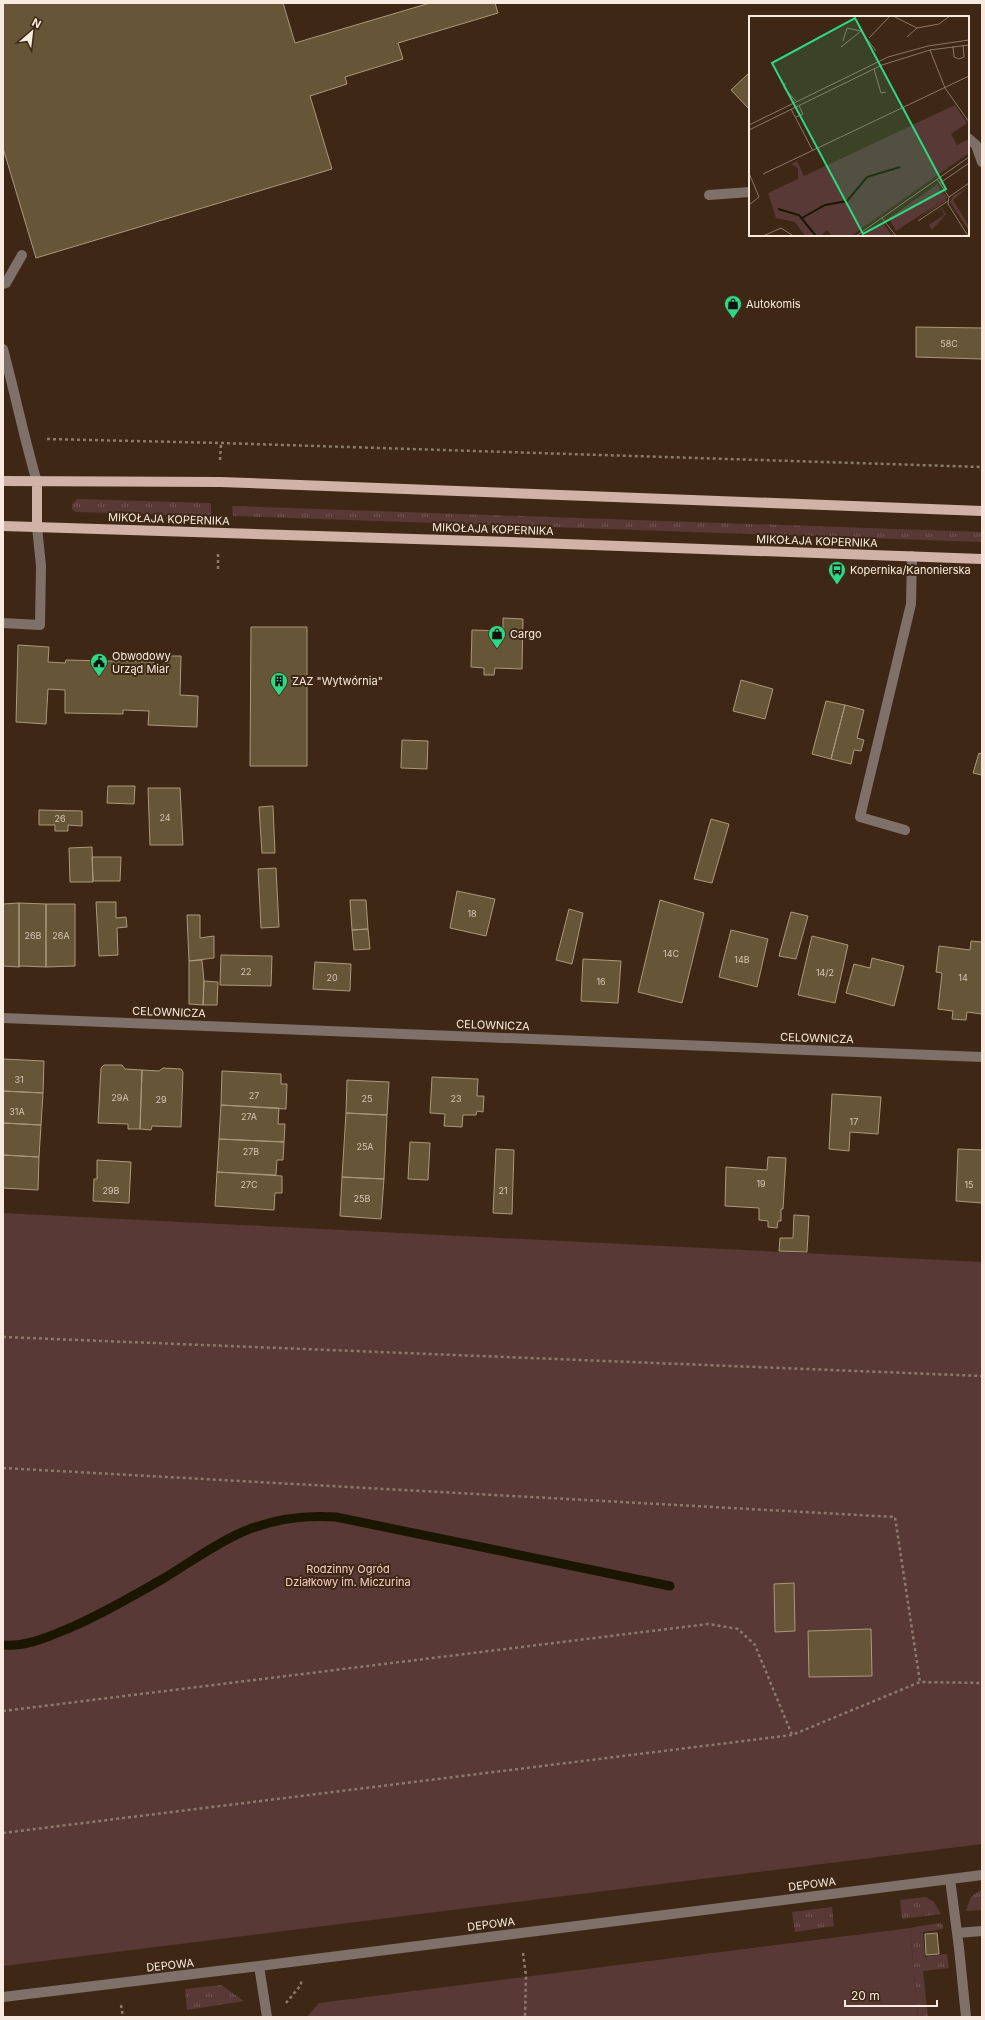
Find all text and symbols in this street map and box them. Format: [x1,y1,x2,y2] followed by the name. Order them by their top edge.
[12,12,52,52] north arrow
[30,15,44,31] text: N
[749,16,969,236] inset map
[723,294,743,319] shop icon: Autokomis
[746,297,801,311] place label: Autokomis
[940,338,958,349] house number: 58C
[108,510,230,528] street label: MIKOŁAJA KOPERNIKA
[432,520,554,538] street label: MIKOŁAJA KOPERNIKA
[756,532,878,550] street label: MIKOŁAJA KOPERNIKA
[827,560,847,585] bus stop icon: Kopernika/Kanonierska
[850,563,971,577] place label: Kopernika/Kanonierska
[487,624,507,649] shop icon: Cargo
[510,627,542,641] place label: Cargo
[112,649,171,676] place label: Obwodowy Urząd Miar
[89,652,109,677] public building icon: Obwodowy Urząd Miar
[269,671,289,696] building icon: ZAZ "Wytwórnia"
[292,674,383,688] place label: ZAZ "Wytwórnia"
[159,812,171,823] house number: 24
[54,813,66,824] house number: 26
[467,908,477,919] house number: 18
[25,930,42,941] house number: 26B
[52,930,70,941] house number: 26A
[663,948,679,959] house number: 14C
[734,954,750,965] house number: 14B
[241,966,251,977] house number: 22
[816,967,834,978] house number: 14/2
[326,972,338,983] house number: 20
[958,972,968,983] house number: 14
[596,976,606,987] house number: 16
[132,1004,206,1020] street label: CELOWNICZA
[456,1017,530,1033] street label: CELOWNICZA
[780,1030,854,1046] street label: CELOWNICZA
[14,1074,24,1085] house number: 31
[249,1090,259,1101] house number: 27
[111,1092,129,1103] house number: 29A
[362,1093,372,1104] house number: 25
[450,1093,462,1104] house number: 23
[155,1094,167,1105] house number: 29
[9,1106,25,1117] house number: 31A
[241,1111,257,1122] house number: 27A
[850,1116,858,1127] house number: 17
[356,1141,374,1152] house number: 25A
[243,1146,259,1157] house number: 27B
[756,1178,766,1189] house number: 19
[240,1179,258,1190] house number: 27C
[964,1179,974,1190] house number: 15
[103,1185,120,1196] house number: 29B
[498,1185,508,1196] house number: 21
[354,1193,371,1204] house number: 25B
[285,1562,411,1589] park label: Rodzinny Ogród Działkowy im. Miczurina
[787,1874,837,1894] street label: DEPOWA
[466,1914,516,1934] street label: DEPOWA
[146,1955,195,1974] street label: DEPOWA
[845,1982,937,2008] scale bar
[851,1988,880,2003] text: 20 m

